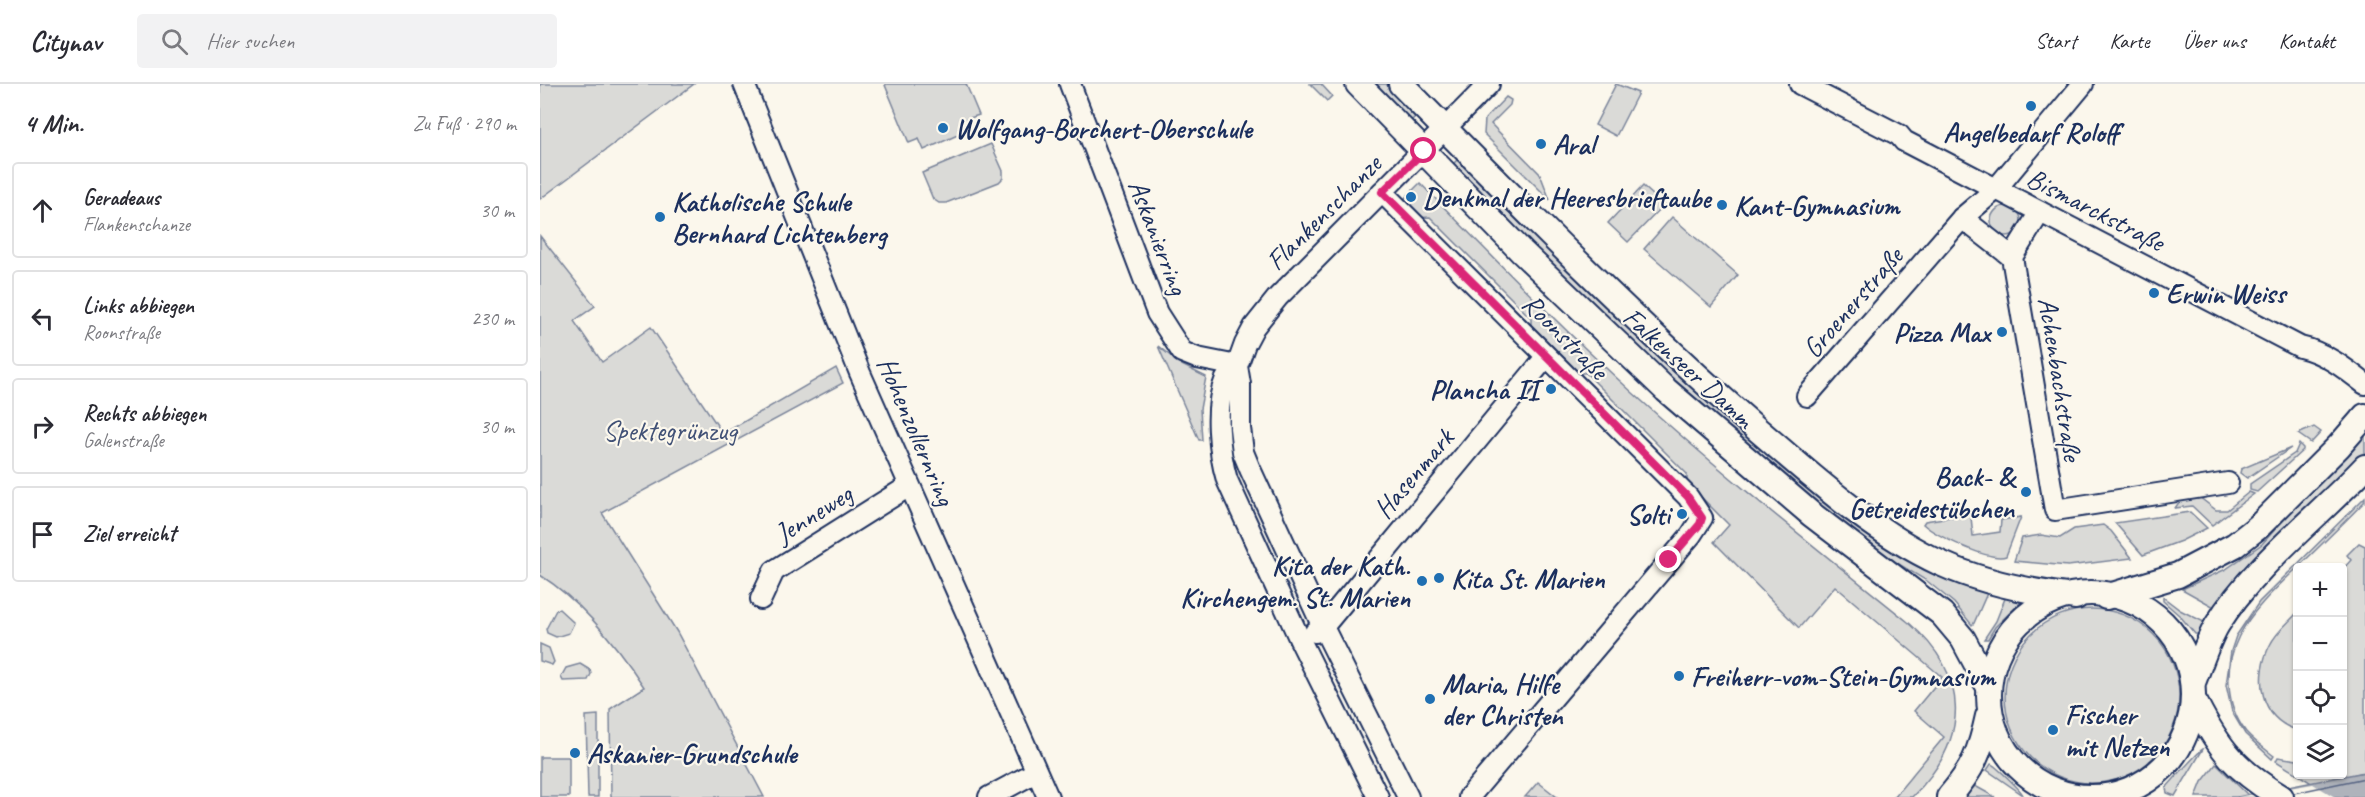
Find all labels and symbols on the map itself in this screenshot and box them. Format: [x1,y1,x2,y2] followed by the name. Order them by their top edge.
[2024,99,2038,113] marker: Angelbedarf Roloff
[955,111,1255,146] place label: Wolfgang-Borchert-Oberschule
[1943,115,2125,150] place label: Angelbedarf Roloff
[936,121,950,135] marker: Wolfgang-Borchert-Oberschule
[1553,127,1599,162] place label: Aral
[1410,137,1436,163] route start
[1534,137,1548,151] marker: Aral
[1258,146,1390,278] street label: Flankenschanze
[2021,160,2172,260] street label: Bismarckstraße
[1121,175,1197,301] street label: Askanierring
[1423,180,1713,215] place label: Denkmal der Heeresbrieftaube
[672,184,889,251] place label: Katholische Schule Bernhard Lichtenberg
[1734,188,1901,223] place label: Kant-Gymnasium
[1404,190,1418,204] marker: Denkmal der Heeresbrieftaube
[1715,198,1729,212] marker: Kant-Gymnasium
[653,210,667,224] marker: Katholische Schule Bernhard Lichtenberg
[1795,238,1911,365] street label: Groenerstraße
[2166,276,2288,311] place label: Erwin Weiss
[1515,286,1617,388] street label: Roonstraße
[2147,286,2161,300] marker: Erwin Weiss
[2030,295,2091,465] street label: Achenbachstraße
[1616,299,1763,437] street label: Falkenseer Damm
[1893,315,1992,350] place label: Pizza Max
[1995,325,2009,339] marker: Pizza Max
[870,352,964,512] street label: Hohenzollernring
[1430,372,1545,407] place label: Plancha II
[1544,382,1558,396] marker: Plancha II
[603,413,739,448] park label: Spektegrünzug
[1366,420,1462,525] street label: Hasenmark
[1849,459,2017,526] place label: Back- & Getreidestübchen
[766,475,860,552] street label: Jenneweg
[2019,485,2033,499] marker: Back- & Getreidestübchen
[1627,497,1673,532] place label: Solti
[1675,507,1689,521] marker: Solti
[1655,546,1681,572] route end
[1180,548,1411,615] place label: Kita der Kath. Kirchengem. St. Marien
[1451,561,1606,596] place label: Kita St. Marien
[1432,571,1446,585] marker: Kita St. Marien
[1415,574,1429,588] marker: Kita der Kath. Kirchengem. St. Marien
[1691,659,1997,694] place label: Freiherr-vom-Stein-Gymnasium
[1442,666,1564,733] place label: Maria, Hilfe der Christen
[1672,669,1686,683] marker: Freiherr-vom-Stein-Gymnasium
[1423,692,1437,706] marker: Maria, Hilfe der Christen
[2065,697,2171,764] place label: Fischer mit Netzen
[2046,723,2060,737] marker: Fischer mit Netzen
[587,736,799,771] place label: Askanier-Grundschule
[568,746,582,760] marker: Askanier-Grundschule

